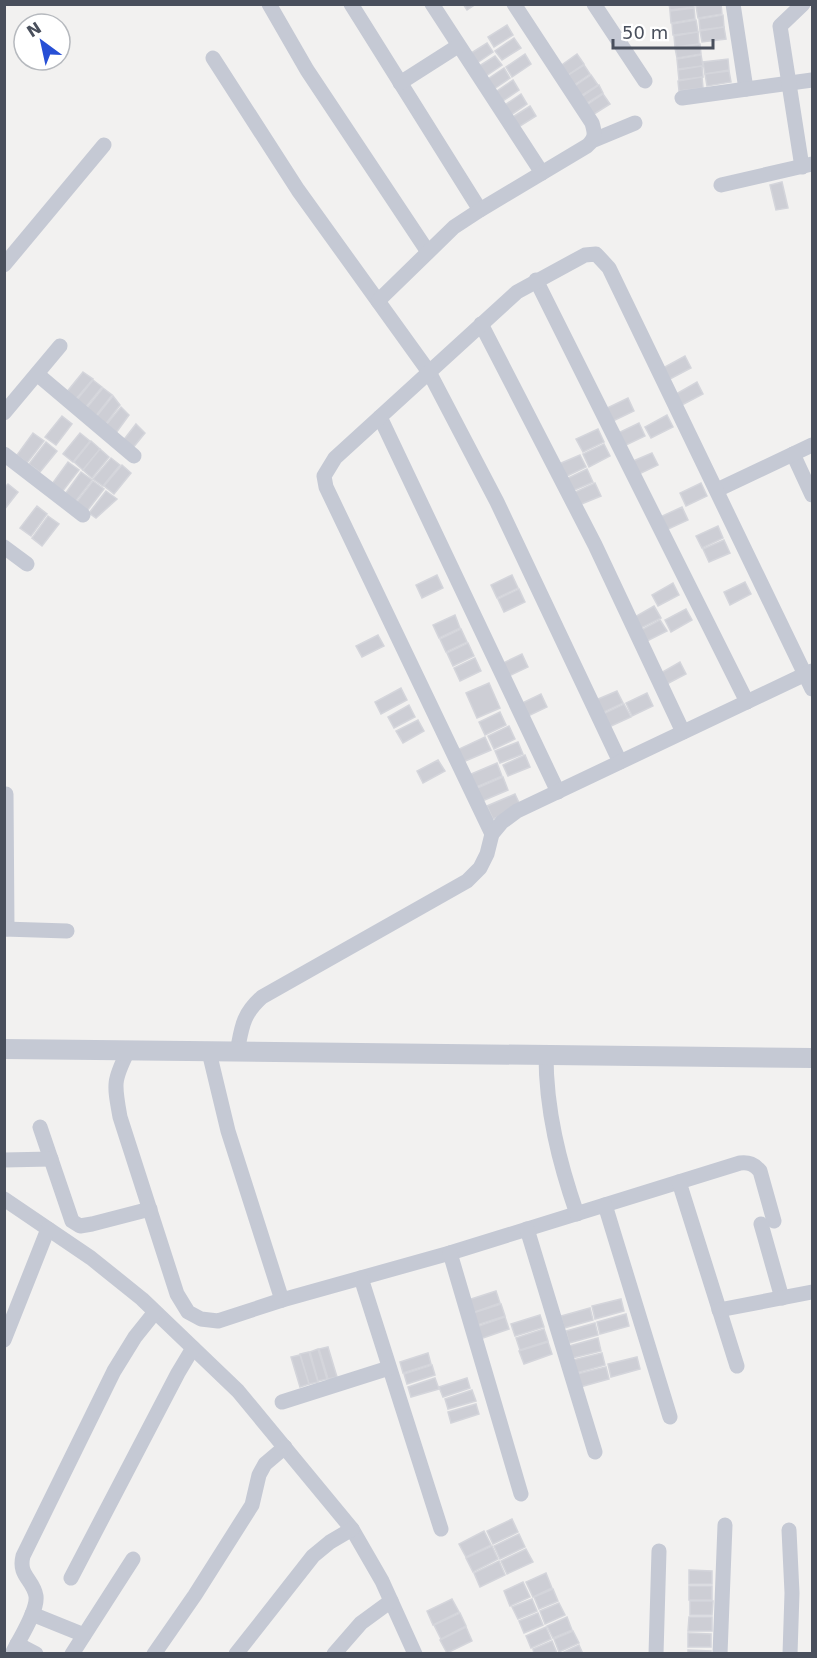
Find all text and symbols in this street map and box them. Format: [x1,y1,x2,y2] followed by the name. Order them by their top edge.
[12,12,72,72] north arrow
[613,12,714,50] scale bar
[23,18,45,41] text: N
[622,22,668,43] text: 50 m

